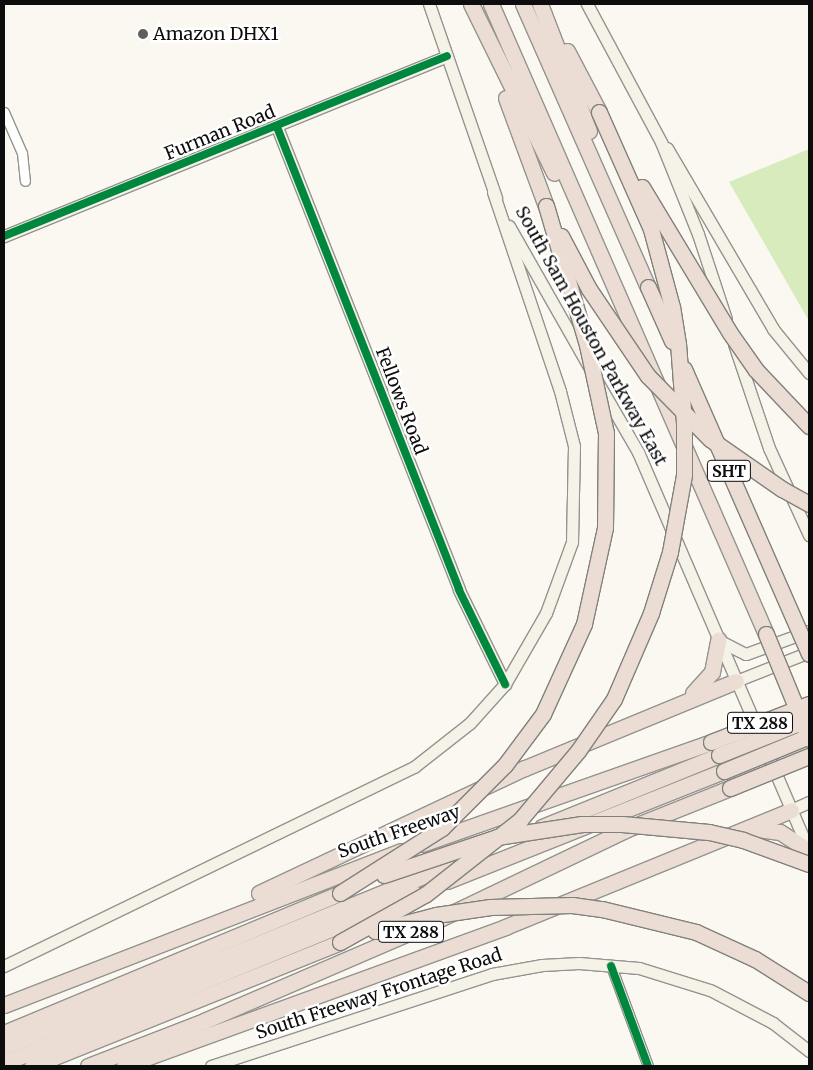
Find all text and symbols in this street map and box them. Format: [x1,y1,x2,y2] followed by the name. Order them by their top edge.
[153,23,279,45] place label: Amazon DHX1
[137,28,149,40] marker: Amazon DHX1
[162,101,278,165] street label: Furman Road
[510,203,672,469] street label: South Sam Houston Parkway East
[371,344,431,458] street label: Fellows Road
[706,458,752,484] road number: SHT
[726,710,794,736] road number: TX 288
[335,801,463,863] street label: South Freeway
[377,919,445,946] road number: TX 288
[253,944,505,1044] street label: South Freeway Frontage Road

